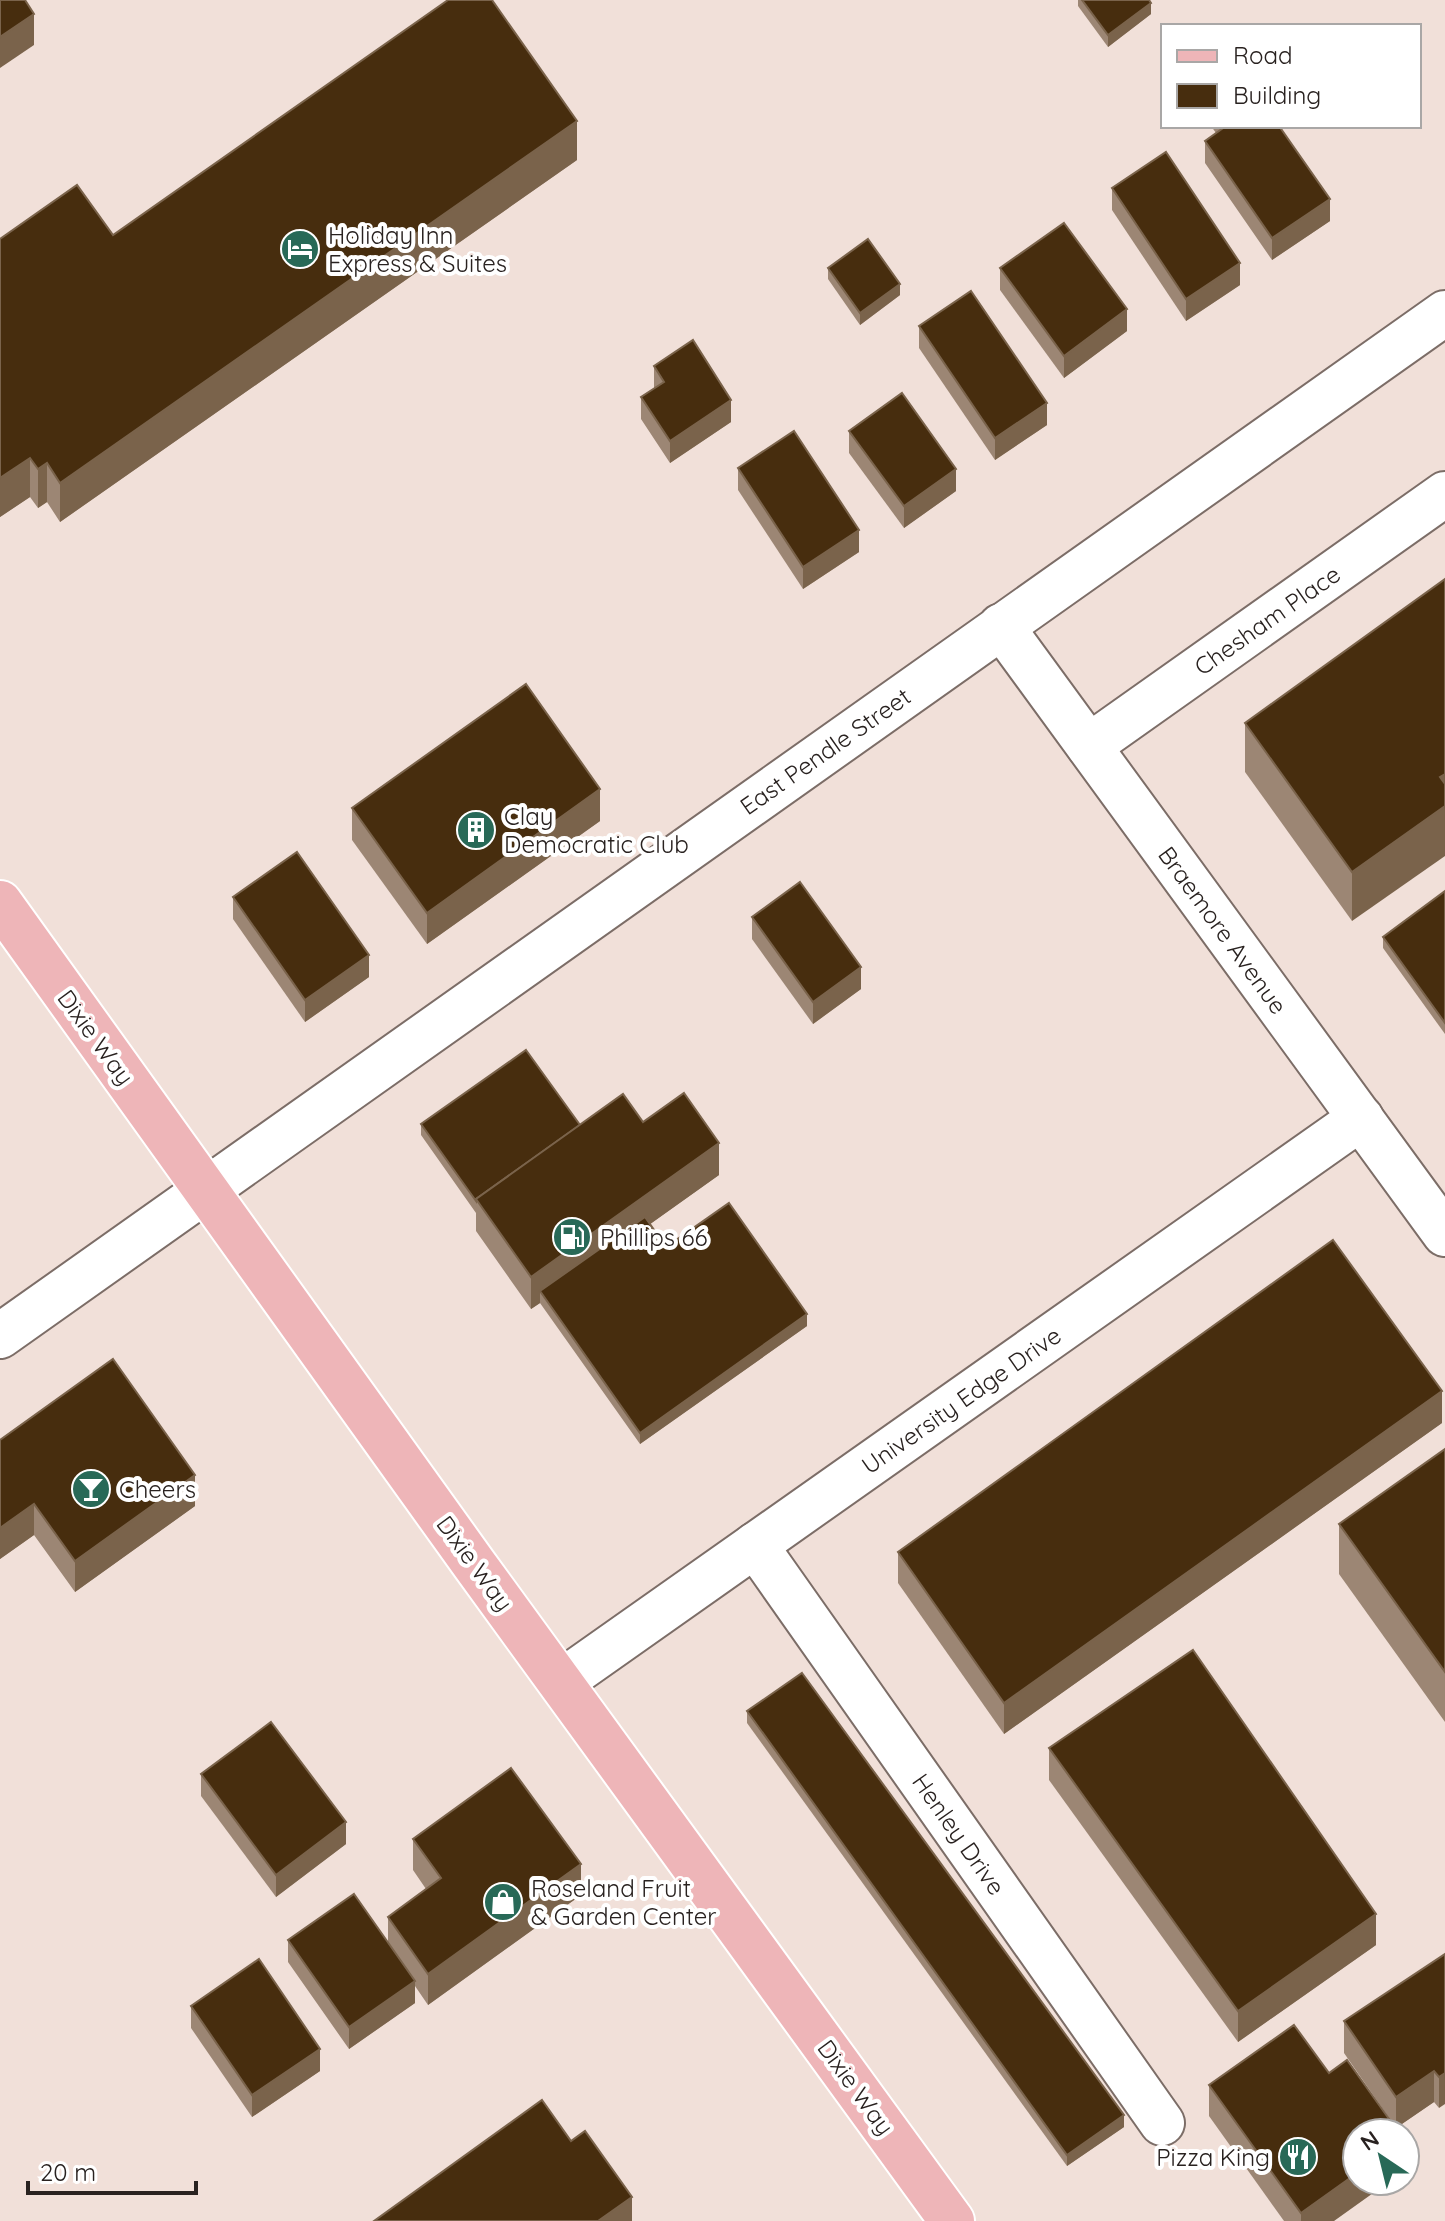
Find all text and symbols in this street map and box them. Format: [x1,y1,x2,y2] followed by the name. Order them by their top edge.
[1161,24,1421,128] legend
[1233,40,1293,70] text: Road
[1233,80,1321,110] text: Building
[328,220,507,278] place label: Holiday Inn Express & Suites
[279,228,321,270] hotel icon: Holiday Inn Express & Suites
[1188,559,1346,681] street label: Chesham Place
[734,681,916,821] street label: East Pendle Street
[504,801,689,859] place label: Clay Democratic Club
[455,809,497,851] building icon: Clay Democratic Club
[1152,840,1294,1020] street label: Braemore Avenue
[51,984,141,1090] street label: Dixie Way
[551,1216,593,1258] fuel station icon: Phillips 66
[600,1222,708,1252] place label: Phillips 66
[855,1320,1067,1480] street label: University Edge Drive
[70,1468,112,1510] bar icon: Cheers
[119,1474,196,1504] place label: Cheers
[430,1510,520,1616] street label: Dixie Way
[906,1767,1012,1901] street label: Henley Drive
[531,1873,717,1931] place label: Roseland Fruit & Garden Center
[482,1881,524,1923] shop icon: Roseland Fruit & Garden Center
[811,2034,901,2140] street label: Dixie Way
[1341,2117,1421,2197] north arrow
[1355,2125,1384,2157] text: N
[1277,2136,1319,2178] restaurant icon: Pizza King
[1156,2142,1270,2172] place label: Pizza King
[28,2145,196,2195] scale bar
[40,2157,96,2187] text: 20 m

